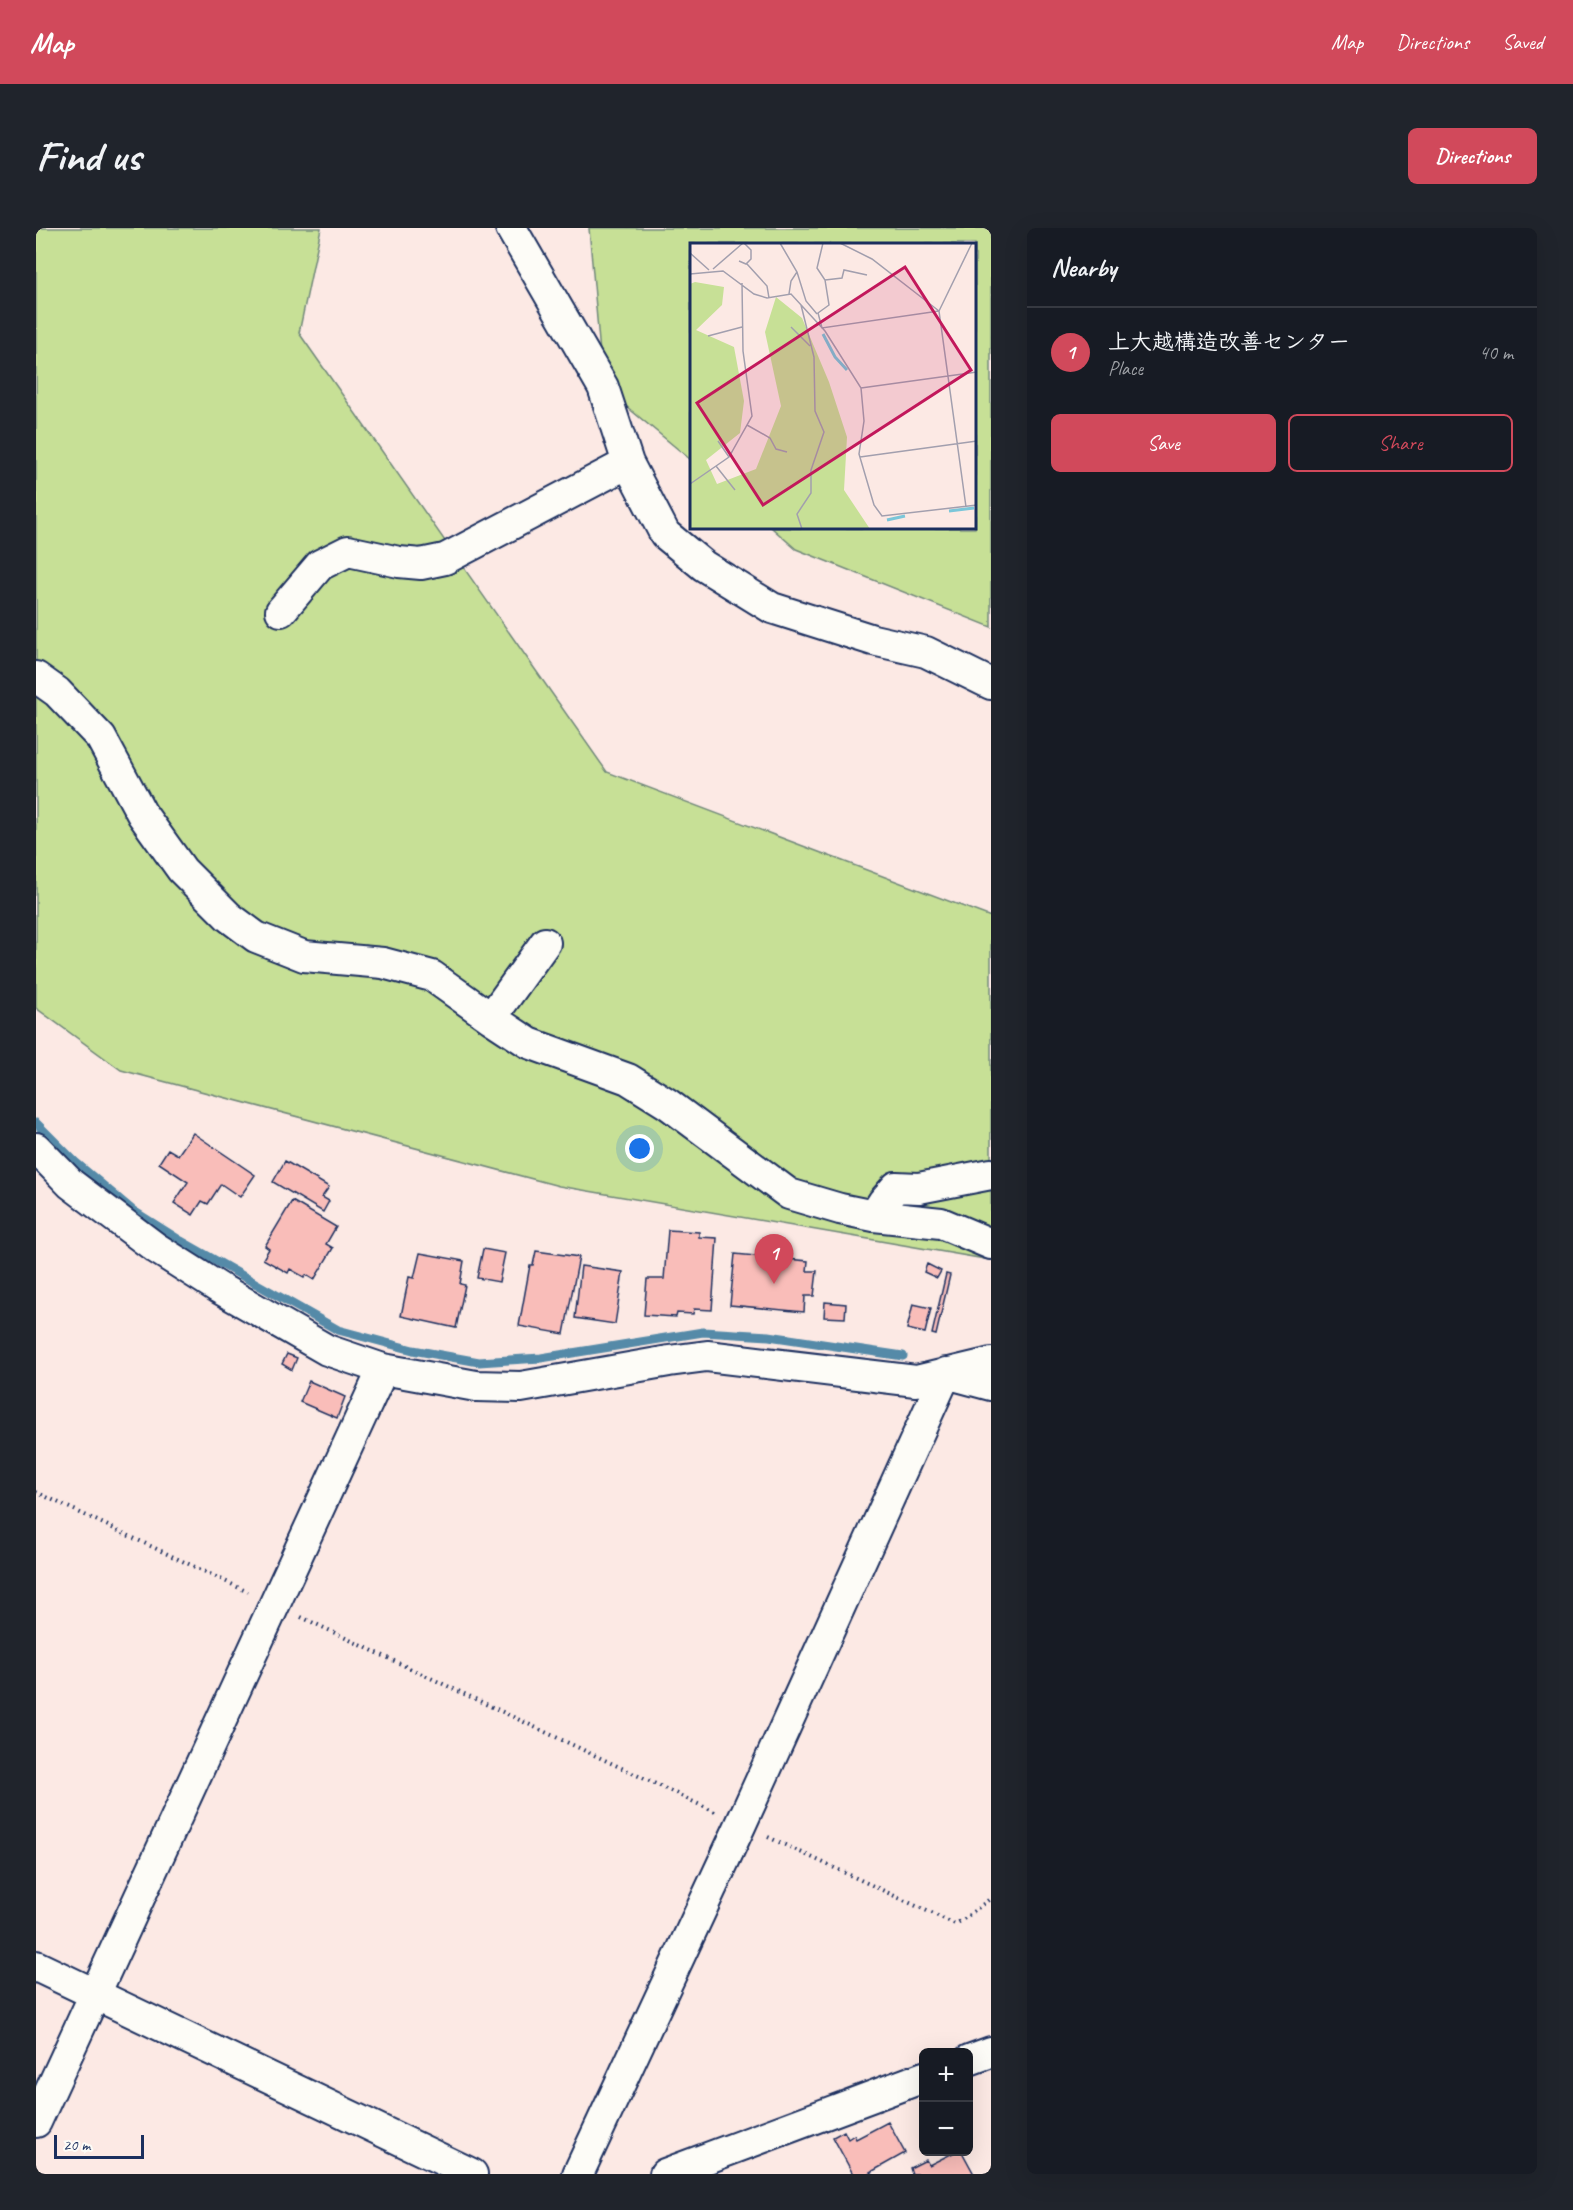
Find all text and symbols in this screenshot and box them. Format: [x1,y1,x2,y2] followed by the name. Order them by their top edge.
[30,25,73,60] text: Map
[1331,29,1363,55] text: Map
[1396,29,1469,55] text: Directions
[1502,29,1543,55] text: Saved
[1408,128,1537,184] button: Directions
[36,130,141,183] text: Find us
[690,243,976,530] inset map
[1051,251,1116,284] text: Nearby
[1108,328,1350,356] text: 上大越構造改善センター
[1066,340,1075,365] text: 1
[1479,340,1513,365] text: 40 m
[1108,356,1143,381] text: Place
[1051,414,1276,472] button: Save
[1288,414,1513,472] button: Share
[625,1134,654,1163] your location
[754,1234,794,1284] pin: 1
[919,2048,973,2156] map controls
[919,2048,973,2102] button: +
[919,2102,973,2156] button: −
[54,2132,144,2160] scale bar
[63,2135,90,2155] text: 20 m

